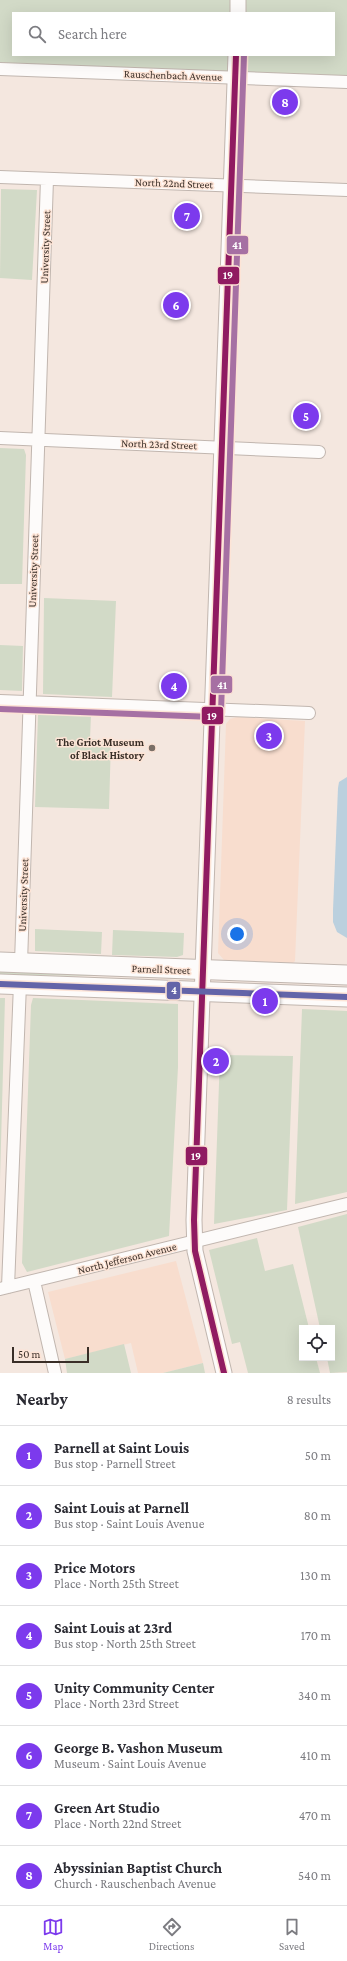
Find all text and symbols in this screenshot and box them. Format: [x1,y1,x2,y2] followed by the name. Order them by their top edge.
[12,12,335,56] search box
[26,23,48,45] icon: search
[58,26,127,42] text: Search here
[124,67,222,83] street label: Rauschenbach Avenue
[272,87,298,117] pin: 8
[135,176,214,190] street label: North 22nd Street
[174,201,200,231] pin: 7
[38,210,53,284] street label: University Street
[226,235,249,255] line badge: 41
[232,239,242,251] text: 41
[217,266,240,285] line badge: 19
[223,269,233,281] text: 19
[163,290,189,320] pin: 6
[293,401,319,431] pin: 5
[121,437,197,451] street label: North 23rd Street
[26,534,41,608] street label: University Street
[161,671,187,701] pin: 4
[210,675,233,694] line badge: 41
[217,679,227,691] text: 41
[201,706,224,725] line badge: 19
[207,710,217,722] text: 19
[256,721,282,751] pin: 3
[56,736,145,761] place label: The Griot Museum of Black History
[147,743,157,753] marker: The Griot Museum of Black History
[16,858,31,932] street label: University Street
[227,924,247,944] your location
[131,962,191,976] street label: Parnell Street
[166,981,181,1000] line badge: 4
[171,984,177,996] text: 4
[252,986,278,1016] pin: 1
[203,1046,229,1076] pin: 2
[185,1146,208,1166] line badge: 19
[191,1150,201,1162] text: 19
[76,1240,178,1277] street label: North Jefferson Avenue
[299,1325,335,1361] map controls
[299,1325,335,1361] button: locate
[12,1345,89,1364] scale bar
[18,1348,40,1360] text: 50 m
[16,1390,68,1409] text: Nearby
[287,1392,331,1407] text: 8 results
[54,1440,189,1456] text: Parnell at Saint Louis
[27,1448,31,1463] text: 1
[305,1448,331,1463] text: 50 m
[54,1456,176,1471] text: Bus stop · Parnell Street
[54,1500,189,1516] text: Saint Louis at Parnell
[26,1508,32,1523] text: 2
[304,1508,331,1523] text: 80 m
[54,1516,204,1531] text: Bus stop · Saint Louis Avenue
[54,1560,135,1576] text: Price Motors
[26,1568,32,1583] text: 3
[300,1568,331,1583] text: 130 m
[54,1576,179,1591] text: Place · North 25th Street
[54,1620,172,1636] text: Saint Louis at 23rd
[25,1628,33,1643] text: 4
[301,1628,331,1643] text: 170 m
[54,1636,196,1651] text: Bus stop · North 25th Street
[54,1680,215,1696] text: Unity Community Center
[26,1688,32,1703] text: 5
[298,1688,331,1703] text: 340 m
[54,1696,179,1711] text: Place · North 23rd Street
[54,1740,223,1756] text: George B. Vashon Museum
[25,1748,33,1763] text: 6
[300,1748,331,1763] text: 410 m
[54,1756,206,1771] text: Museum · Saint Louis Avenue
[54,1800,160,1816] text: Green Art Studio
[26,1808,32,1823] text: 7
[299,1808,331,1823] text: 470 m
[54,1816,181,1831] text: Place · North 22nd Street
[54,1860,222,1876] text: Abyssinian Baptist Church
[25,1868,33,1883] text: 8
[298,1868,331,1883] text: 540 m
[54,1876,216,1891] text: Church · Rauschenbach Avenue
[42,1916,64,1952] tab: Map
[149,1916,194,1952] tab: Directions
[279,1916,305,1952] tab: Saved

